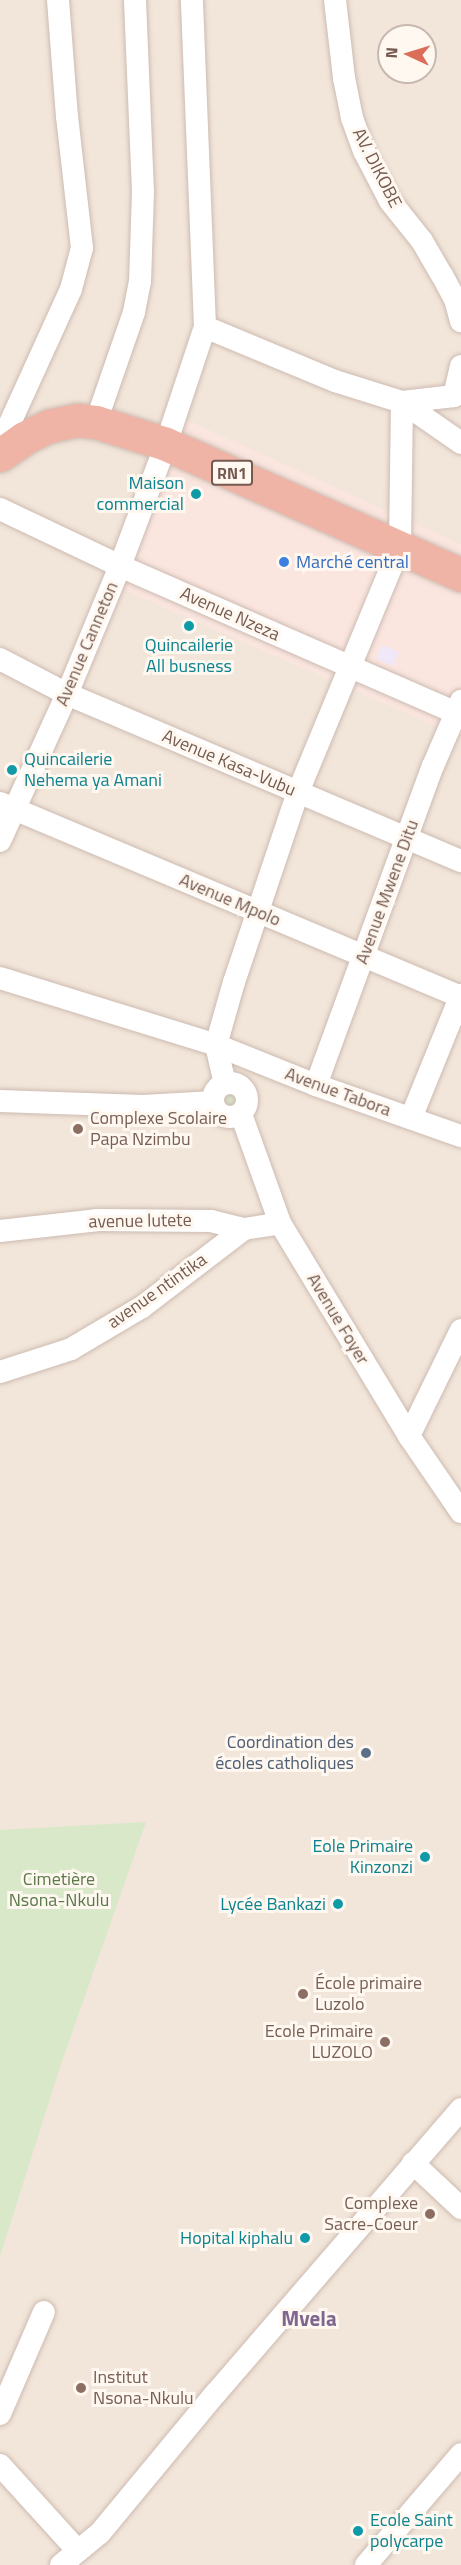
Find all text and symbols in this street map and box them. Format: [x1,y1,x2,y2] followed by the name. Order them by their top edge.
[377,24,437,84] north arrow
[379,47,403,59] text: N
[348,125,406,211] street label: AV. DIKOBE
[211,460,253,486] road number: RN1
[97,473,184,516] place label: Maison commercial
[189,487,203,501] marker: Maison commercial
[296,551,409,573] place label: Marché central
[277,555,291,569] marker: Marché central
[51,579,123,709] street label: Avenue Canneton
[177,582,283,646] street label: Avenue Nzeza
[182,619,196,633] marker: Quincailerie All busness
[145,635,233,678] place label: Quincailerie All busness
[159,725,299,801] street label: Avenue Kasa-Vubu
[24,749,162,792] place label: Quincailerie Nehema ya Amani
[5,763,19,777] marker: Quincailerie Nehema ya Amani
[351,817,423,967] street label: Avenue Mwene Ditu
[176,869,284,931] street label: Avenue Mpolo
[282,1063,394,1121] street label: Avenue Tabora
[90,1108,227,1150] place label: Complexe Scolaire Papa Nzimbu
[71,1122,85,1136] marker: Complexe Scolaire Papa Nzimbu
[88,1209,192,1233] street label: avenue lutete
[103,1249,211,1333] street label: avenue ntintika
[302,1269,374,1369] street label: Avenue Foyer
[215,1732,354,1774] place label: Coordination des écoles catholiques
[359,1746,373,1760] marker: Coordination des écoles catholiques
[313,1836,413,1878] place label: Eole Primaire Kinzonzi
[418,1850,432,1864] marker: Eole Primaire Kinzonzi
[9,1869,109,1912] park label: Cimetière Nsona-Nkulu
[220,1893,326,1915] place label: Lycée Bankazi
[331,1897,345,1911] marker: Lycée Bankazi
[315,1973,422,2016] place label: École primaire Luzolo
[296,1987,310,2001] marker: École primaire Luzolo
[265,2021,373,2064] place label: Ecole Primaire LUZOLO
[378,2035,392,2049] marker: Ecole Primaire LUZOLO
[324,2193,418,2236] place label: Complexe Sacre-Coeur
[423,2207,437,2221] marker: Complexe Sacre-Coeur
[180,2227,293,2249] place label: Hopital kiphalu
[298,2231,312,2245] marker: Hopital kiphalu
[281,2305,337,2331] district label: Mvela
[93,2367,194,2410] place label: Institut Nsona-Nkulu
[74,2381,88,2395] marker: Institut Nsona-Nkulu
[370,2510,453,2552] place label: Ecole Saint polycarpe
[351,2524,365,2538] marker: Ecole Saint polycarpe

